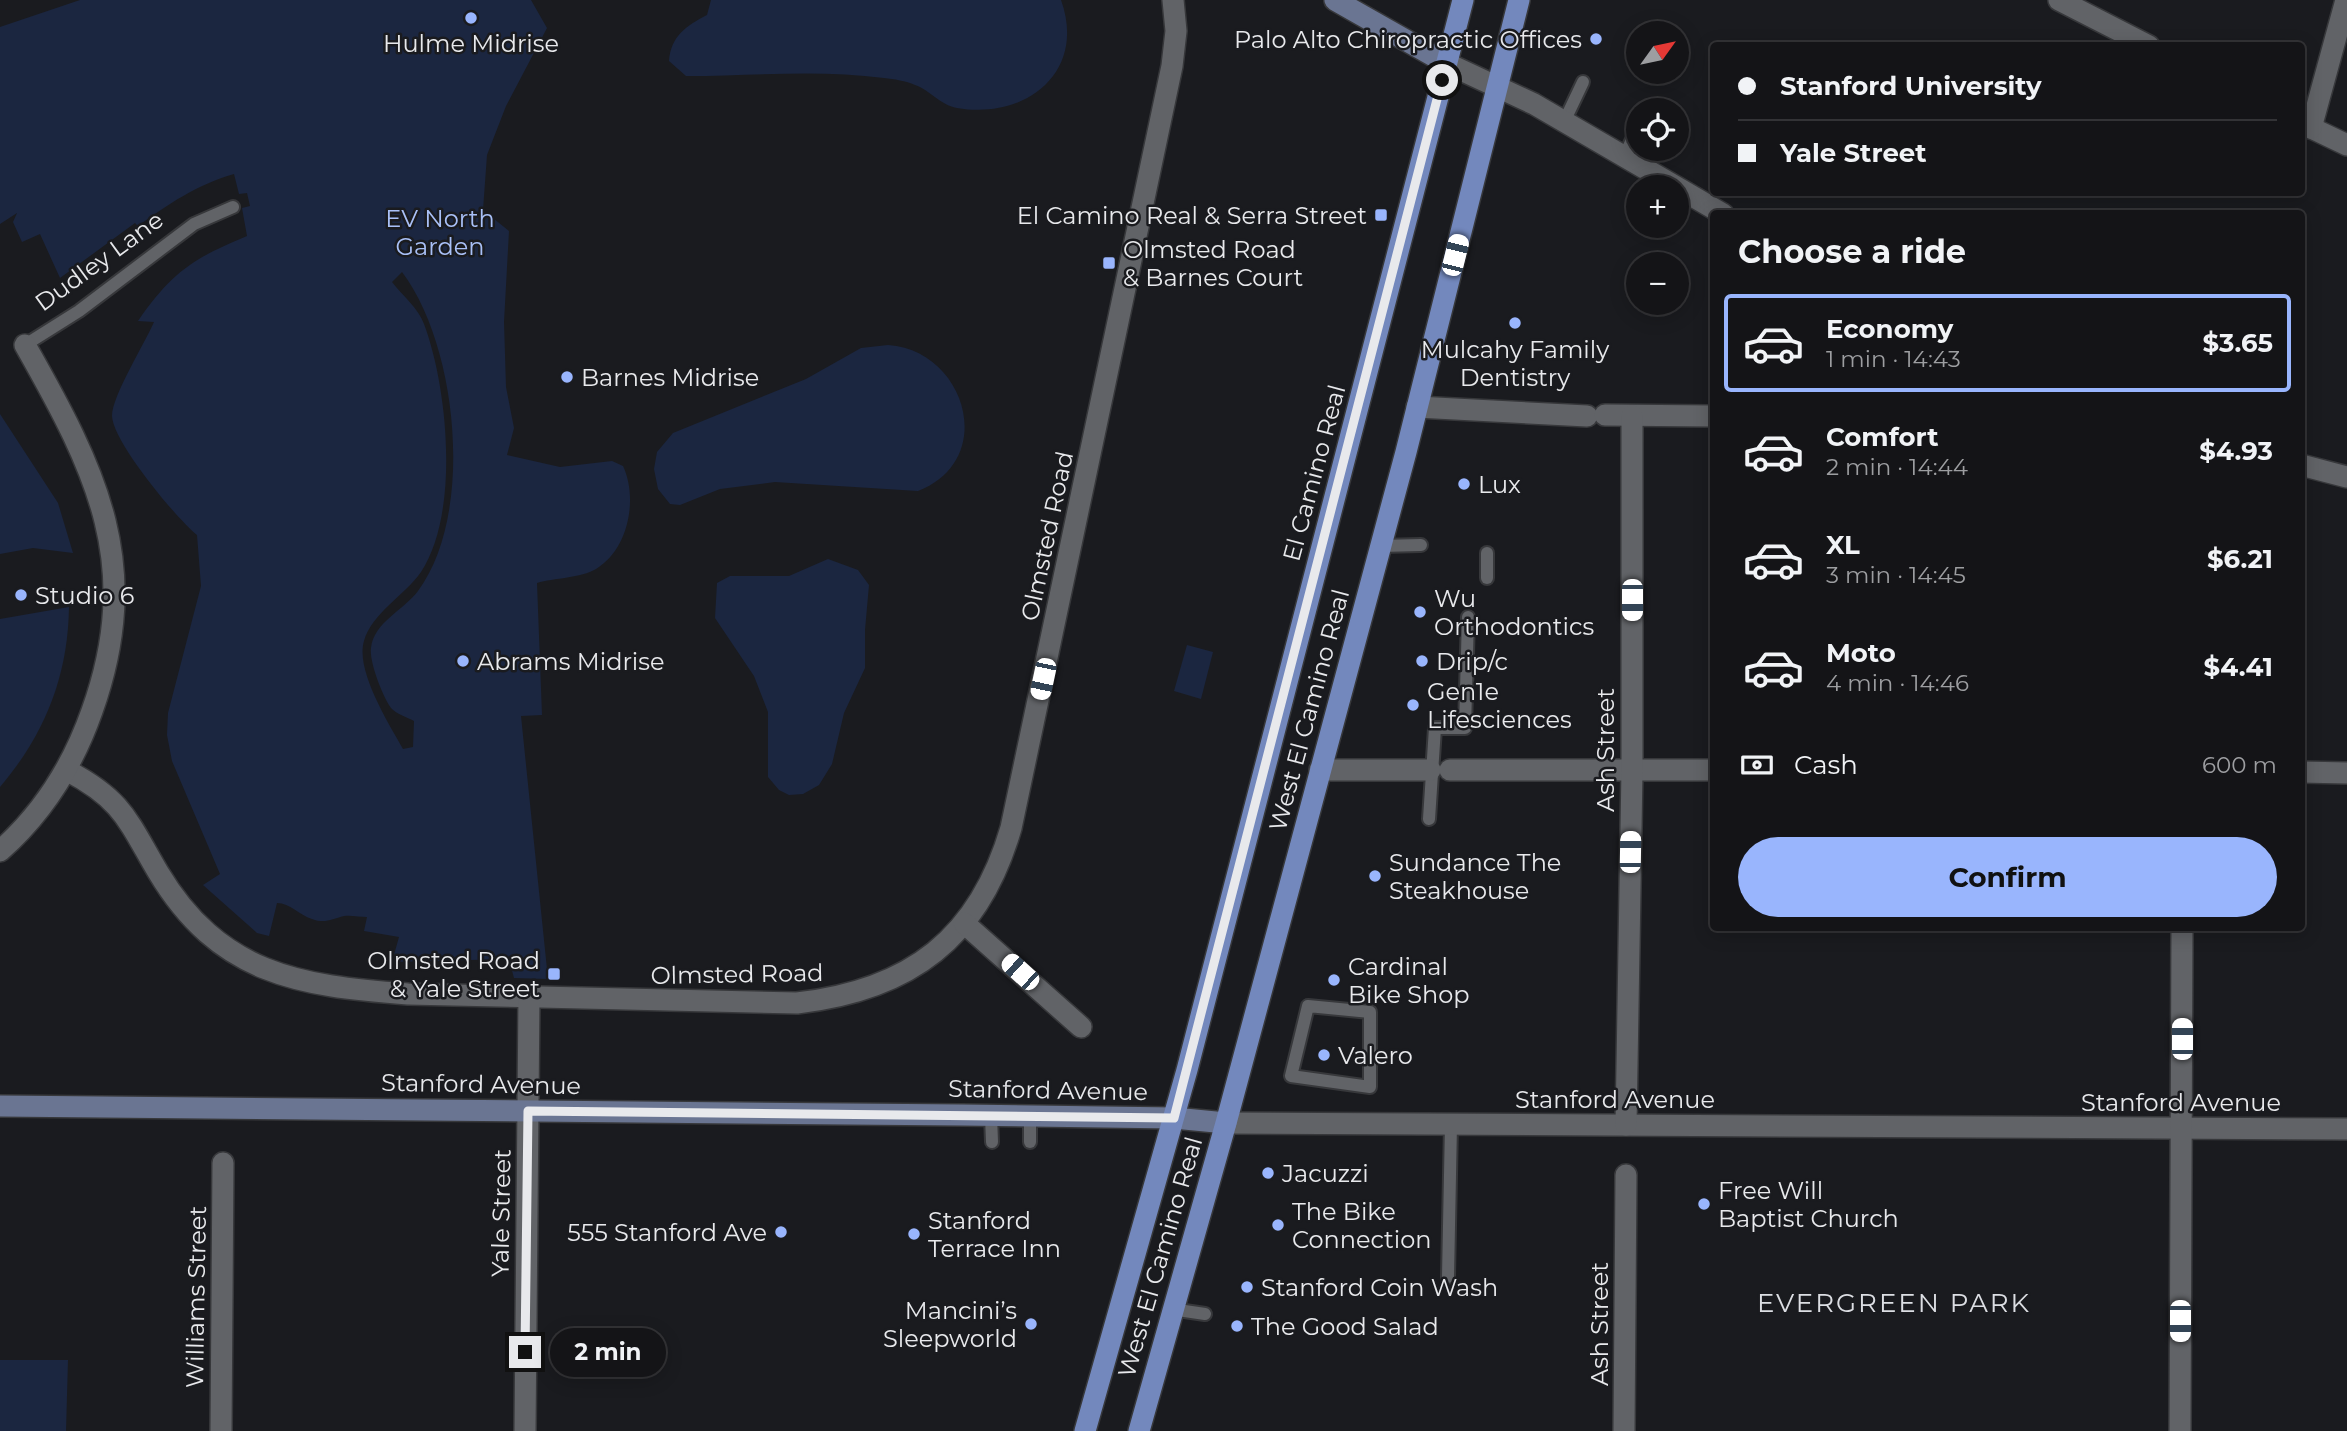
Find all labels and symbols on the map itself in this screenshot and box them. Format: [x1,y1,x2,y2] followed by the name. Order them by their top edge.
[463,10,479,26] marker: Hulme Midrise
[1626,21,1689,84] north arrow
[1234,25,1582,54] place label: Palo Alto Chiropractic Offices
[383,29,559,58] place label: Hulme Midrise
[1588,31,1604,47] marker: Palo Alto Chiropractic Offices
[1426,64,1458,96] route start
[1017,201,1367,230] place label: El Camino Real & Serra Street
[385,204,495,261] park label: EV North Garden
[29,205,169,317] street label: Dudley Lane
[1373,207,1389,223] marker: El Camino Real & Serra Street
[1440,232,1471,278] car
[1123,235,1303,292] place label: Olmsted Road & Barnes Court
[1101,255,1117,271] marker: Olmsted Road & Barnes Court
[1507,315,1523,331] marker: Mulcahy Family Dentistry
[1421,335,1609,392] place label: Mulcahy Family Dentistry
[581,363,759,392] place label: Barnes Midrise
[559,369,575,385] marker: Barnes Midrise
[1277,382,1351,564] street label: El Camino Real
[1015,448,1079,624] street label: Olmsted Road
[1478,470,1521,499] place label: Lux
[1456,476,1472,492] marker: Lux
[1622,579,1643,621] car
[35,581,134,610] place label: Studio 6
[1434,584,1594,641] place label: Wu Orthodontics
[1263,586,1355,834] street label: West El Camino Real
[13,587,29,603] marker: Studio 6
[1412,604,1428,620] marker: Wu Orthodontics
[477,647,665,676] place label: Abrams Midrise
[1436,647,1508,676] place label: Drip/c
[455,653,471,669] marker: Abrams Midrise
[1414,653,1430,669] marker: Drip/c
[1029,656,1058,702] car
[1427,677,1572,734] place label: Gen1e Lifesciences
[1591,688,1620,812] street label: Ash Street
[1405,697,1421,713] marker: Gen1e Lifesciences
[1620,831,1641,873] car
[1389,848,1561,905] place label: Sundance The Steakhouse
[1367,868,1383,884] marker: Sundance The Steakhouse
[367,946,540,1003] place label: Olmsted Road & Yale Street
[998,950,1043,994] car
[1348,952,1470,1009] place label: Cardinal Bike Shop
[650,958,824,990] street label: Olmsted Road
[546,966,562,982] marker: Olmsted Road & Yale Street
[1326,972,1342,988] marker: Cardinal Bike Shop
[2172,1018,2193,1060] car
[1338,1041,1413,1070] place label: Valero
[1316,1047,1332,1063] marker: Valero
[381,1068,581,1100] street label: Stanford Avenue
[948,1074,1148,1106] street label: Stanford Avenue
[1515,1085,1715,1114] street label: Stanford Avenue
[2081,1088,2281,1117] street label: Stanford Avenue
[1112,1133,1208,1381] street label: West El Camino Real
[485,1149,517,1277] street label: Yale Street
[1281,1159,1369,1188] place label: Jacuzzi
[1260,1165,1276,1181] marker: Jacuzzi
[1718,1176,1899,1233] place label: Free Will Baptist Church
[1696,1196,1712,1212] marker: Free Will Baptist Church
[1292,1197,1432,1254] place label: The Bike Connection
[180,1205,212,1388] street label: Williams Street
[928,1206,1061,1263] place label: Stanford Terrace Inn
[1270,1217,1286,1233] marker: The Bike Connection
[567,1218,767,1247] place label: 555 Stanford Ave
[773,1224,789,1240] marker: 555 Stanford Ave
[906,1226,922,1242] marker: Stanford Terrace Inn
[1585,1262,1614,1386] street label: Ash Street
[1261,1273,1498,1302] place label: Stanford Coin Wash
[1239,1279,1255,1295] marker: Stanford Coin Wash
[1757,1287,2031,1319] district label: EVERGREEN PARK
[883,1296,1017,1353] place label: Mancini’s Sleepworld
[2170,1300,2191,1342] car
[1251,1312,1439,1341] place label: The Good Salad
[1023,1316,1039,1332] marker: Mancini’s Sleepworld
[1229,1318,1245,1334] marker: The Good Salad
[550,1328,665,1376] callout: 2 min
[509,1336,541,1368] route end

